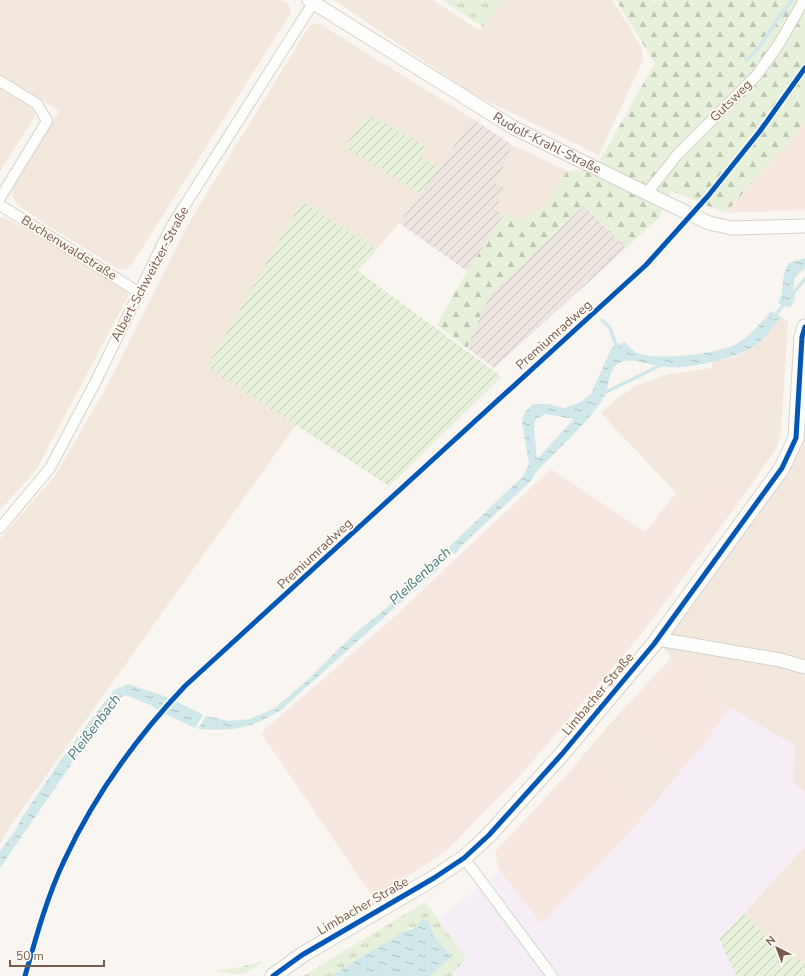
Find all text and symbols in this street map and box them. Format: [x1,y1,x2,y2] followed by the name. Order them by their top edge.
[706,76,756,126] street label: Gutsweg
[489,108,604,178] street label: Rudolf-Krahl-Straße
[107,203,193,345] street label: Albert-Schweitzer-Straße
[18,211,120,285] street label: Buchenwaldstraße
[512,296,596,374] street label: Premiumradweg
[274,514,356,594] street label: Premiumradweg
[385,543,455,609] water label: Pleißenbach
[558,649,638,739] street label: Limbacher Straße
[63,690,125,764] water label: Pleißenbach
[314,872,412,940] street label: Limbacher Straße
[757,928,797,968] north arrow
[763,933,779,949] text: N
[10,942,104,968] scale bar
[16,948,44,964] text: 50 m

